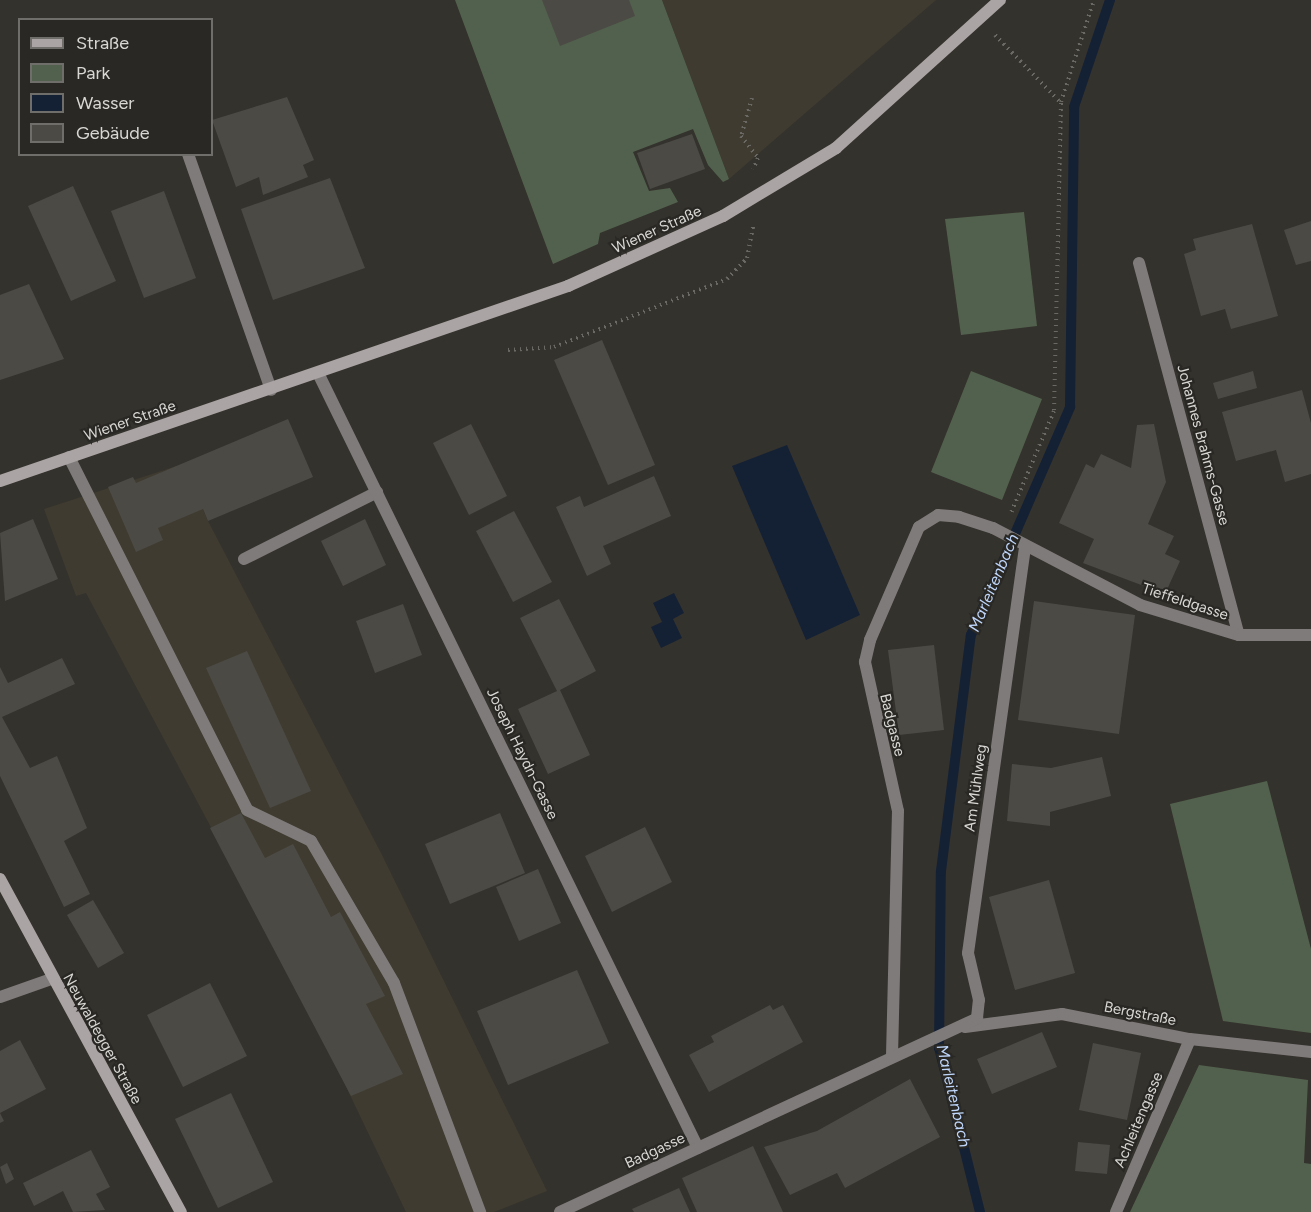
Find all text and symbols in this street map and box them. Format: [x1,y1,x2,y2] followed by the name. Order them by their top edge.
[18,18,213,156] legend
[76,32,129,54] text: Straße
[76,62,110,84] text: Park
[76,92,134,114] text: Wasser
[76,122,150,144] text: Gebäude
[610,202,704,258] street label: Wiener Straße
[1173,363,1233,527] street label: Johannes Brahms-Gasse
[82,397,178,445] street label: Wiener Straße
[965,531,1023,635] water label: Marleitenbach
[1139,580,1231,624] street label: Tieffeldgasse
[482,685,562,823] street label: Joseph Haydn-Gasse
[875,692,909,758] street label: Badgasse
[961,743,991,833] street label: Am Mühlweg
[59,971,145,1107] street label: Neuwaldegger Straße
[1102,998,1178,1030] street label: Bergstraße
[932,1043,974,1149] water label: Marleitenbach
[1111,1069,1167,1171] street label: Achleitengasse
[622,1129,688,1173] street label: Badgasse

